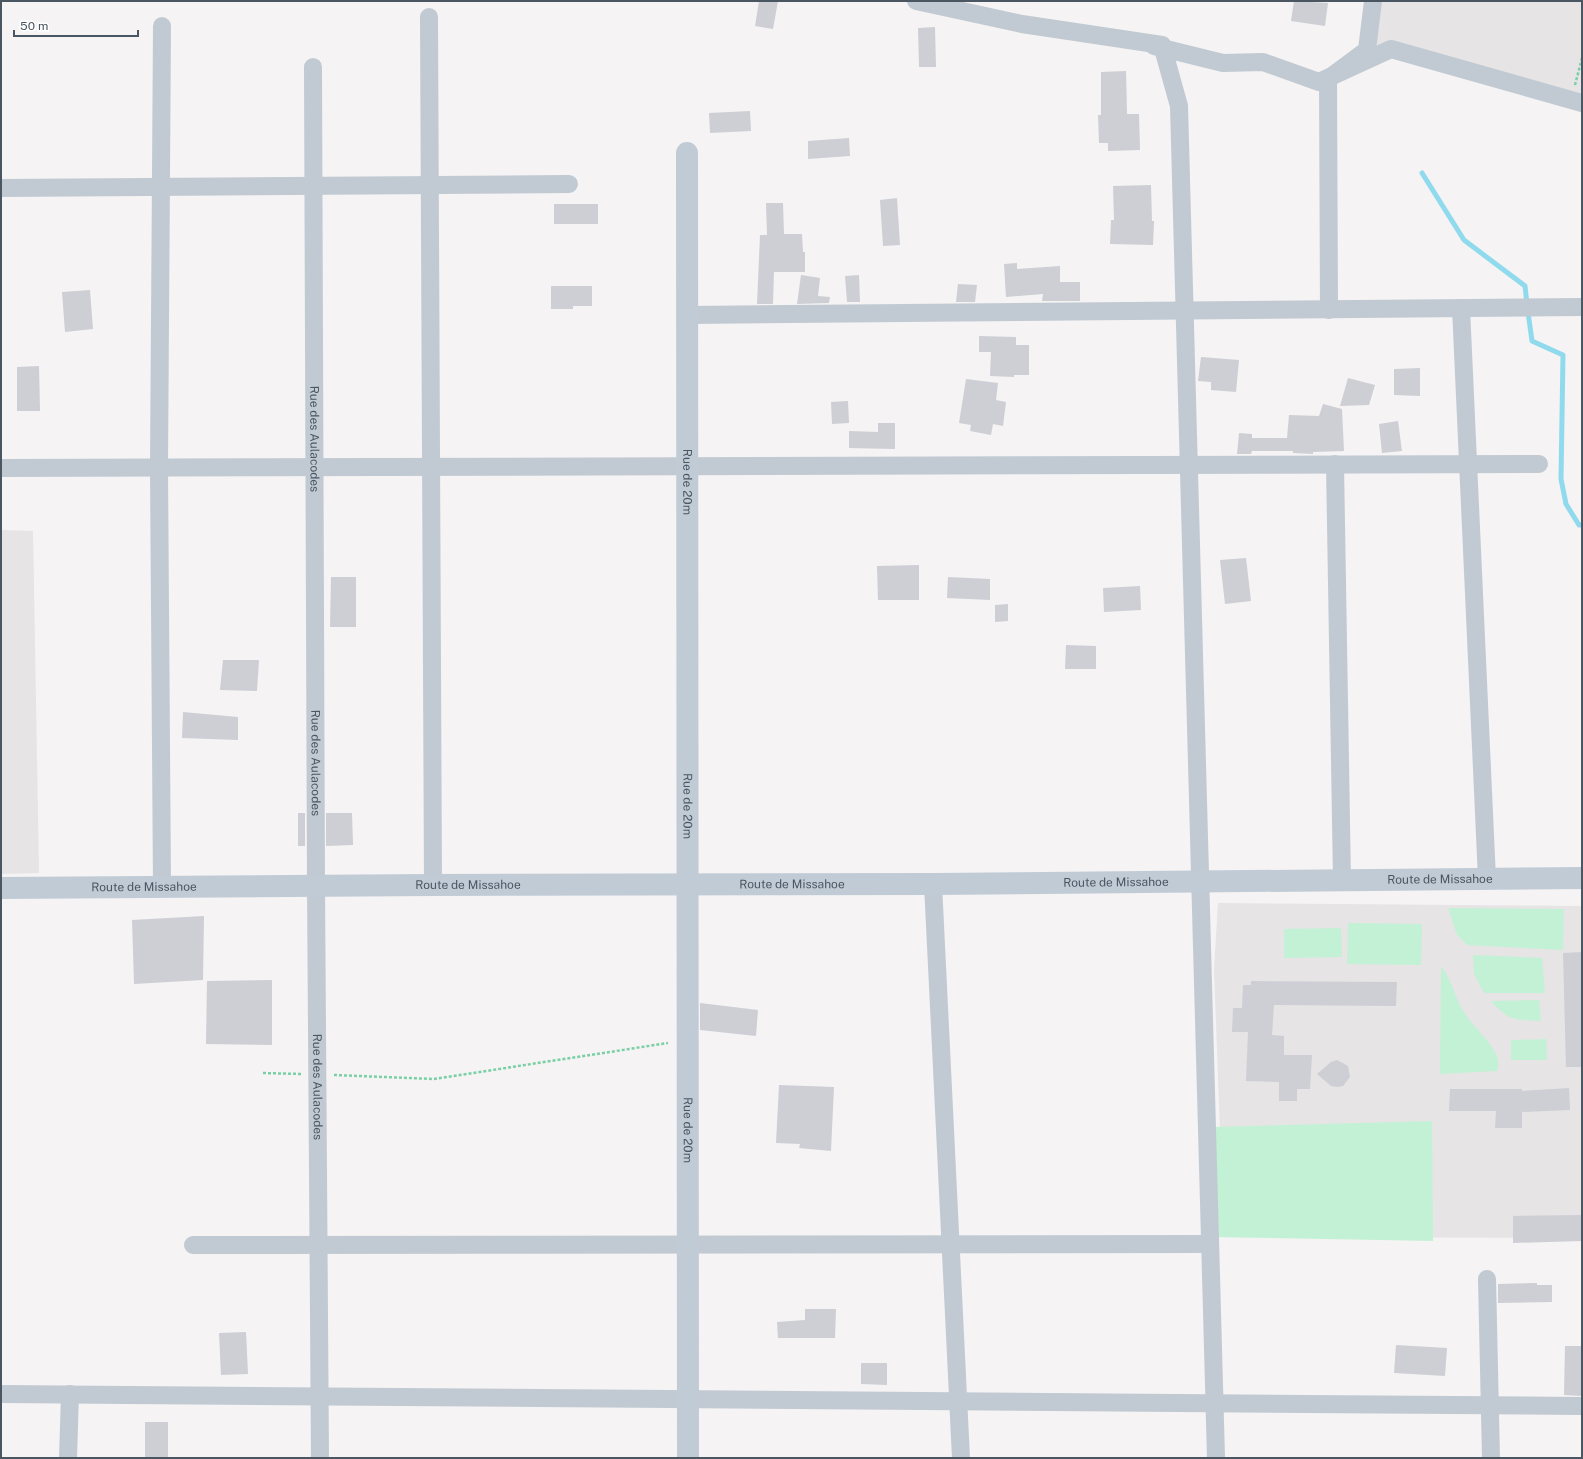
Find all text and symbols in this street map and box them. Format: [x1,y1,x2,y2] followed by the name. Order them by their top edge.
[14,12,138,38] scale bar
[20,19,48,33] text: 50 m
[307,386,322,492] street label: Rue des Aulacodes
[680,449,694,515] street label: Rue de 20m
[308,710,323,816] street label: Rue des Aulacodes
[680,773,695,839] street label: Rue de 20m
[1387,872,1493,887] street label: Route de Missahoe
[1063,875,1169,890] street label: Route de Missahoe
[739,877,845,891] street label: Route de Missahoe
[415,878,521,892] street label: Route de Missahoe
[91,880,197,894] street label: Route de Missahoe
[310,1034,325,1140] street label: Rue des Aulacodes
[681,1097,695,1163] street label: Rue de 20m

